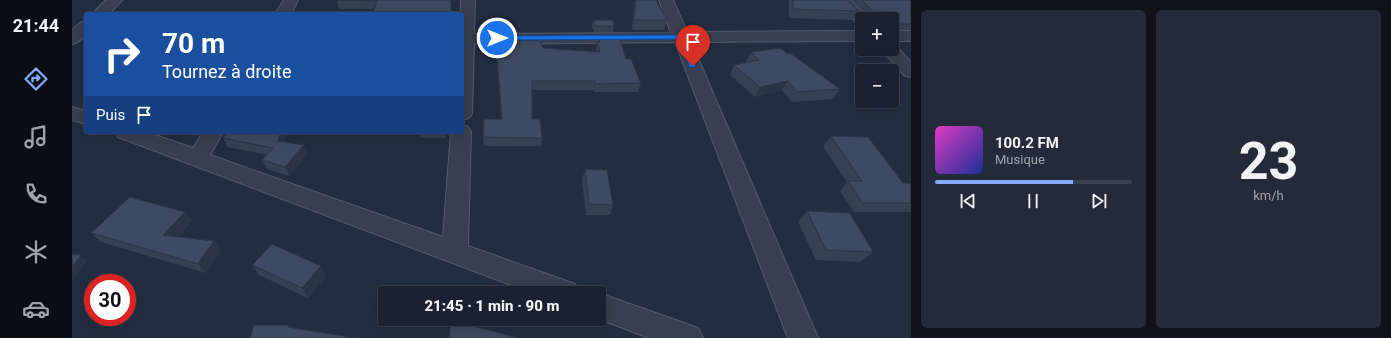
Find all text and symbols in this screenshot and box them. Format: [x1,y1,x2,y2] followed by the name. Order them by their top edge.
[855,12,899,108] map controls
[855,12,899,56] button: +
[13,15,59,36] text: 21:44
[476,17,518,59] position arrow
[676,25,710,66] pin
[162,27,225,60] text: 70 m
[96,28,148,80] icon: right
[682,31,704,53] icon: arrive
[162,61,291,82] text: Tournez à droite
[855,64,899,108] button: −
[22,65,50,93] icon: directions
[133,104,155,126] icon: arrive
[96,106,125,124] text: Puis
[22,123,50,151] icon: music
[1239,131,1298,192] text: 23
[995,134,1059,152] text: 100.2 FM
[995,152,1045,167] text: Musique
[22,180,50,208] icon: phone
[1253,188,1284,203] text: km/h
[957,190,979,212] icon: previous
[1022,190,1044,212] icon: pause
[1088,190,1110,212] icon: next
[22,238,50,266] icon: climate
[84,274,136,326] speed limit sign: 30
[22,295,50,323] icon: car
[424,297,560,315] text: 21:45 · 1 min · 90 m

